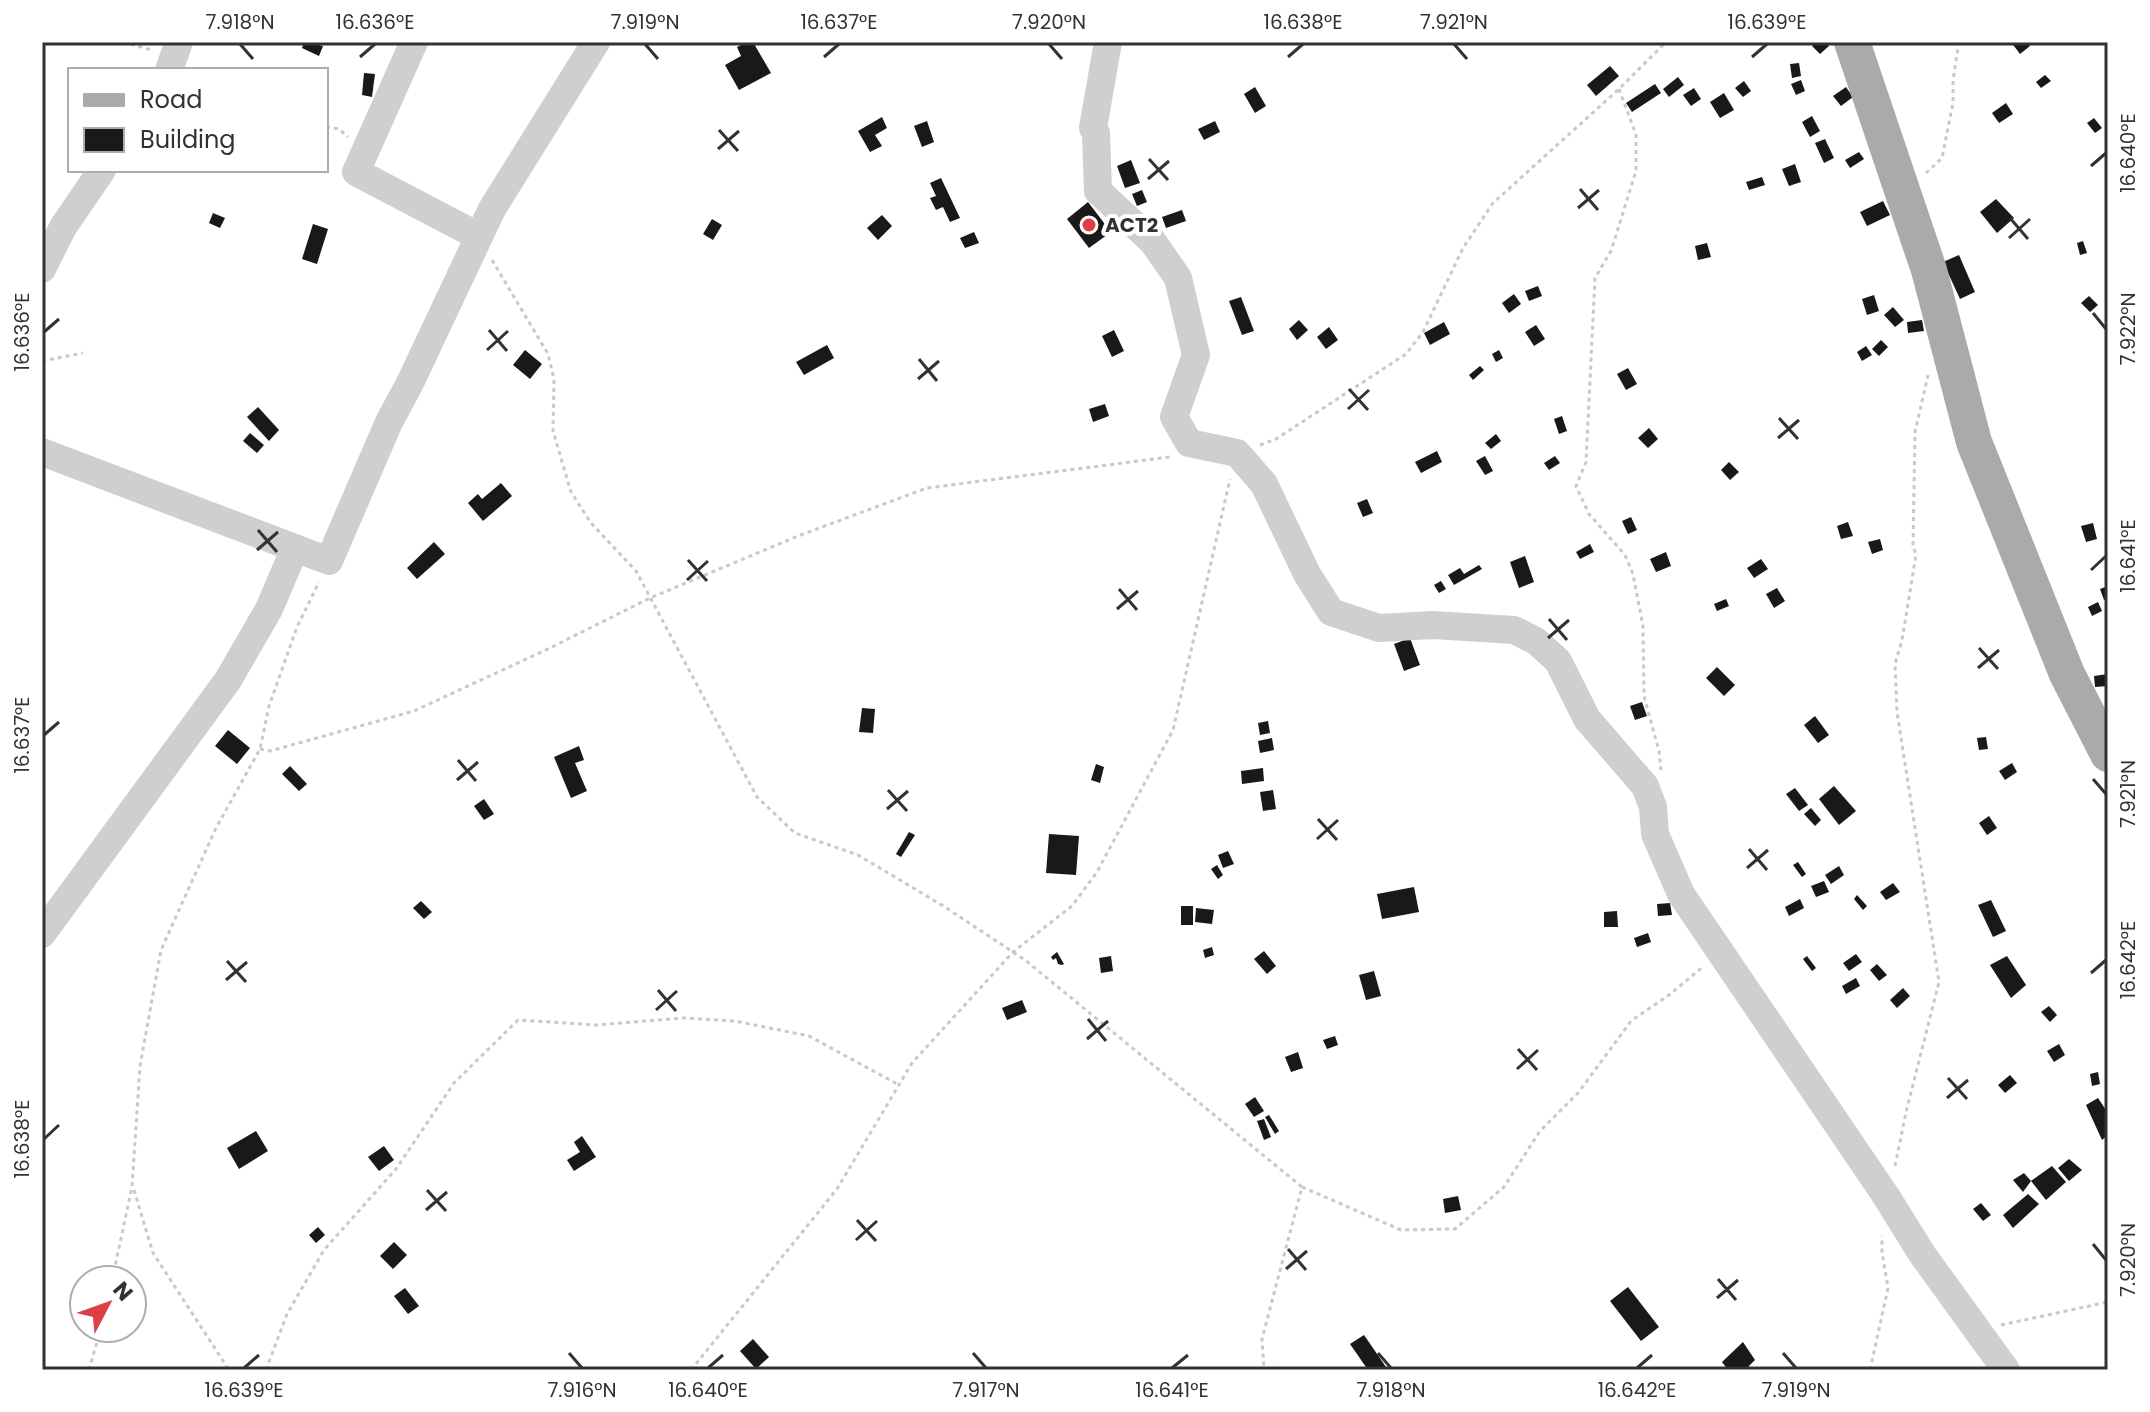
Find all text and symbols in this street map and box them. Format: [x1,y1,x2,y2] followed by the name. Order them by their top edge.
[206,8,275,36] text: 7.918°N
[336,8,414,36] text: 16.636°E
[611,8,679,36] text: 7.919°N
[800,8,878,36] text: 16.637°E
[1012,8,1086,36] text: 7.920°N
[1264,8,1342,36] text: 16.638°E
[1420,8,1488,36] text: 7.921°N
[1728,8,1806,36] text: 16.639°E
[68,68,328,172] legend
[140,83,202,116] text: Road
[2114,113,2142,193] text: 16.640°E
[140,123,236,156] text: Building
[1105,211,1158,239] place label: ACT2
[1080,216,1098,234] marker: ACT2
[8,293,36,371] text: 16.636°E
[2114,293,2142,365] text: 7.922°N
[2114,519,2142,593] text: 16.641°E
[8,696,36,774] text: 16.637°E
[2114,760,2142,828] text: 7.921°N
[2114,921,2142,999] text: 16.642°E
[8,1100,36,1178] text: 16.638°E
[2114,1223,2142,1297] text: 7.920°N
[68,1264,148,1344] north arrow
[106,1275,140,1308] text: N
[205,1376,283,1404] text: 16.639°E
[547,1376,617,1404] text: 7.916°N
[668,1376,748,1404] text: 16.640°E
[952,1376,1020,1404] text: 7.917°N
[1135,1376,1209,1404] text: 16.641°E
[1357,1376,1426,1404] text: 7.918°N
[1598,1376,1676,1404] text: 16.642°E
[1762,1376,1830,1404] text: 7.919°N

